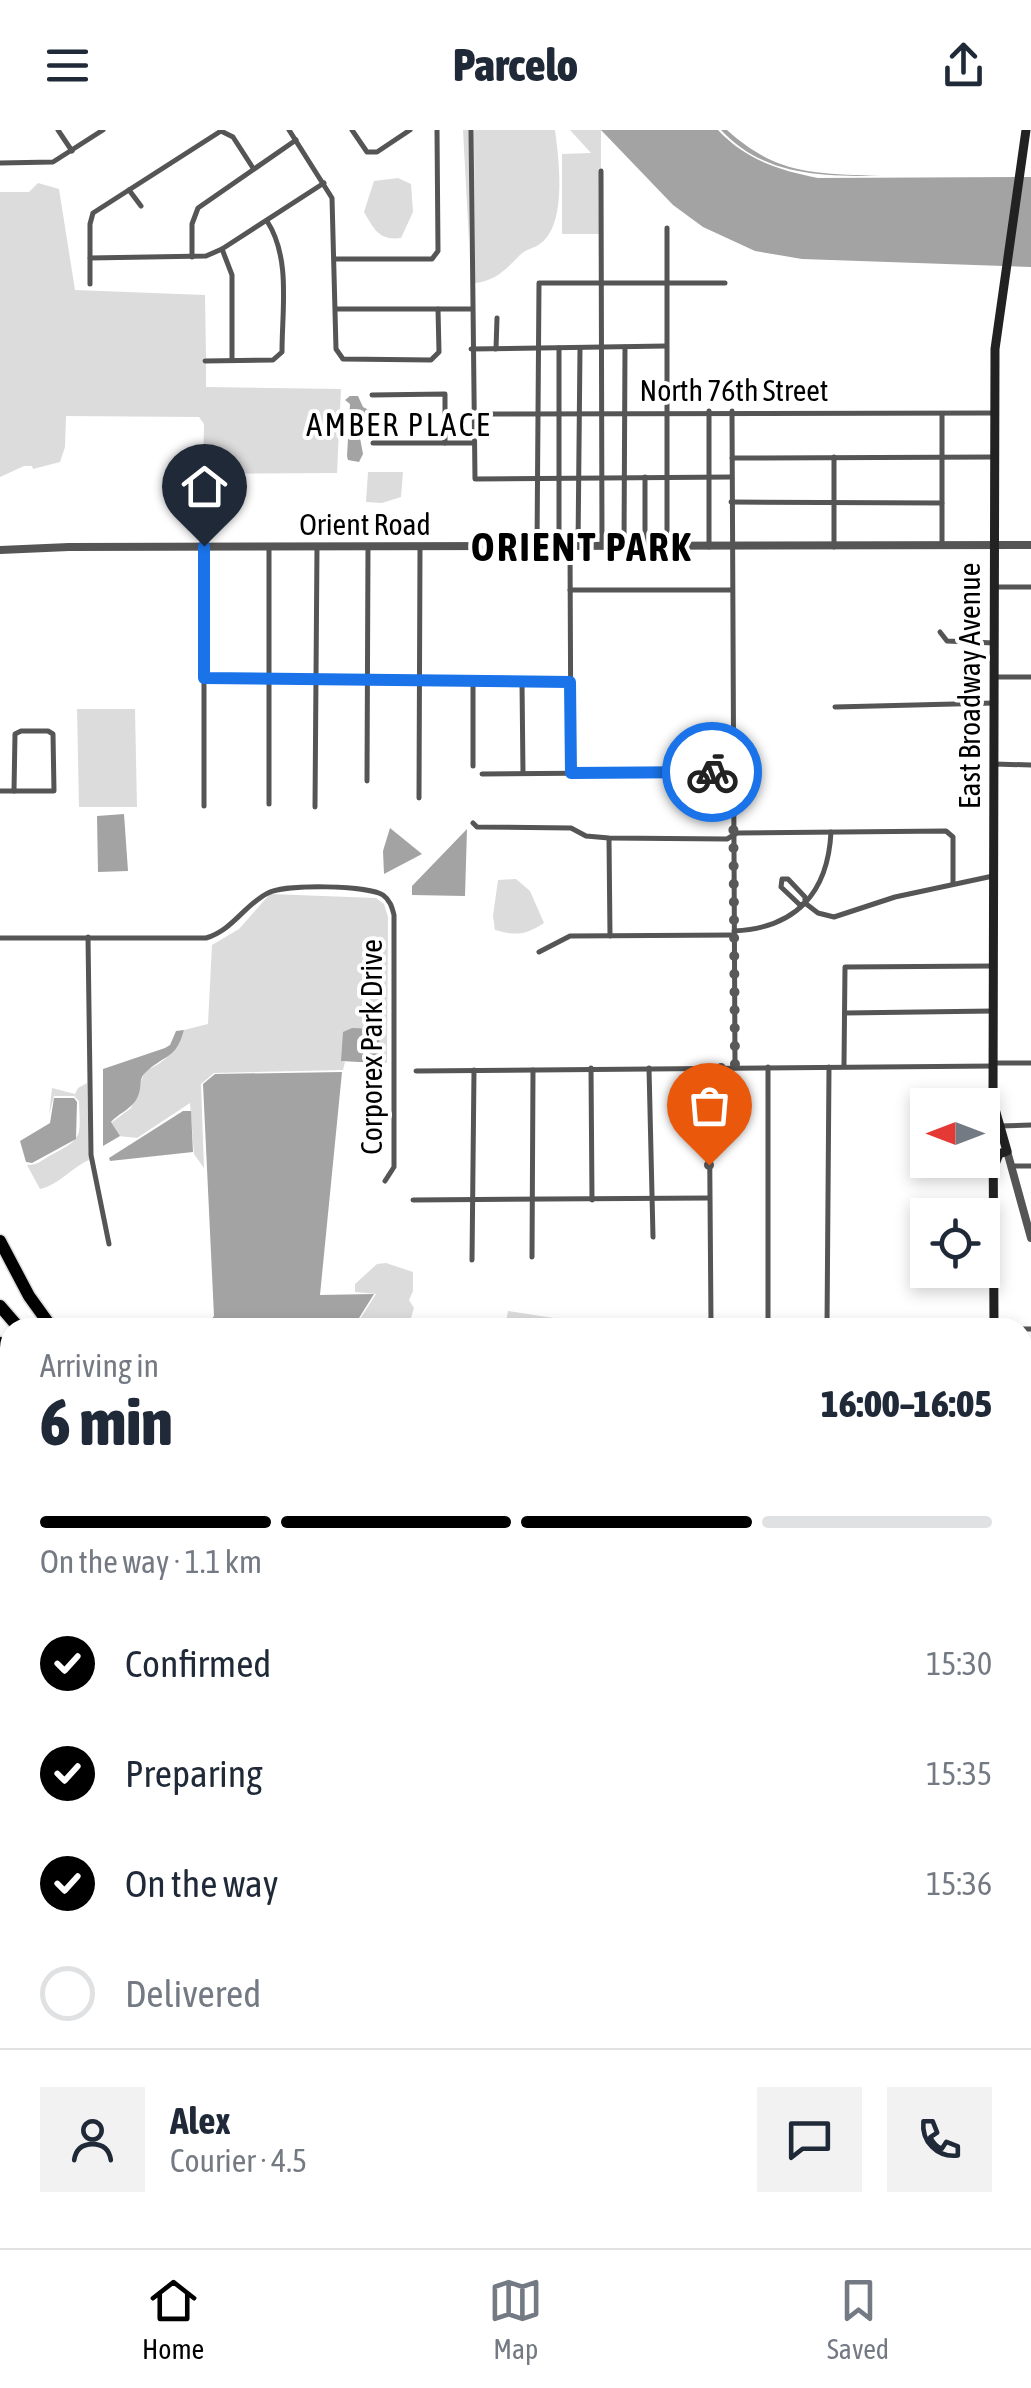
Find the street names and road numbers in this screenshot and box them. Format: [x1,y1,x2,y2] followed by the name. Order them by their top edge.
[640,373,828,407] street label: North 76th Street
[299,507,431,541] street label: Orient Road
[952,563,986,809] street label: East Broadway Avenue
[354,939,388,1155] street label: Corporex Park Drive

